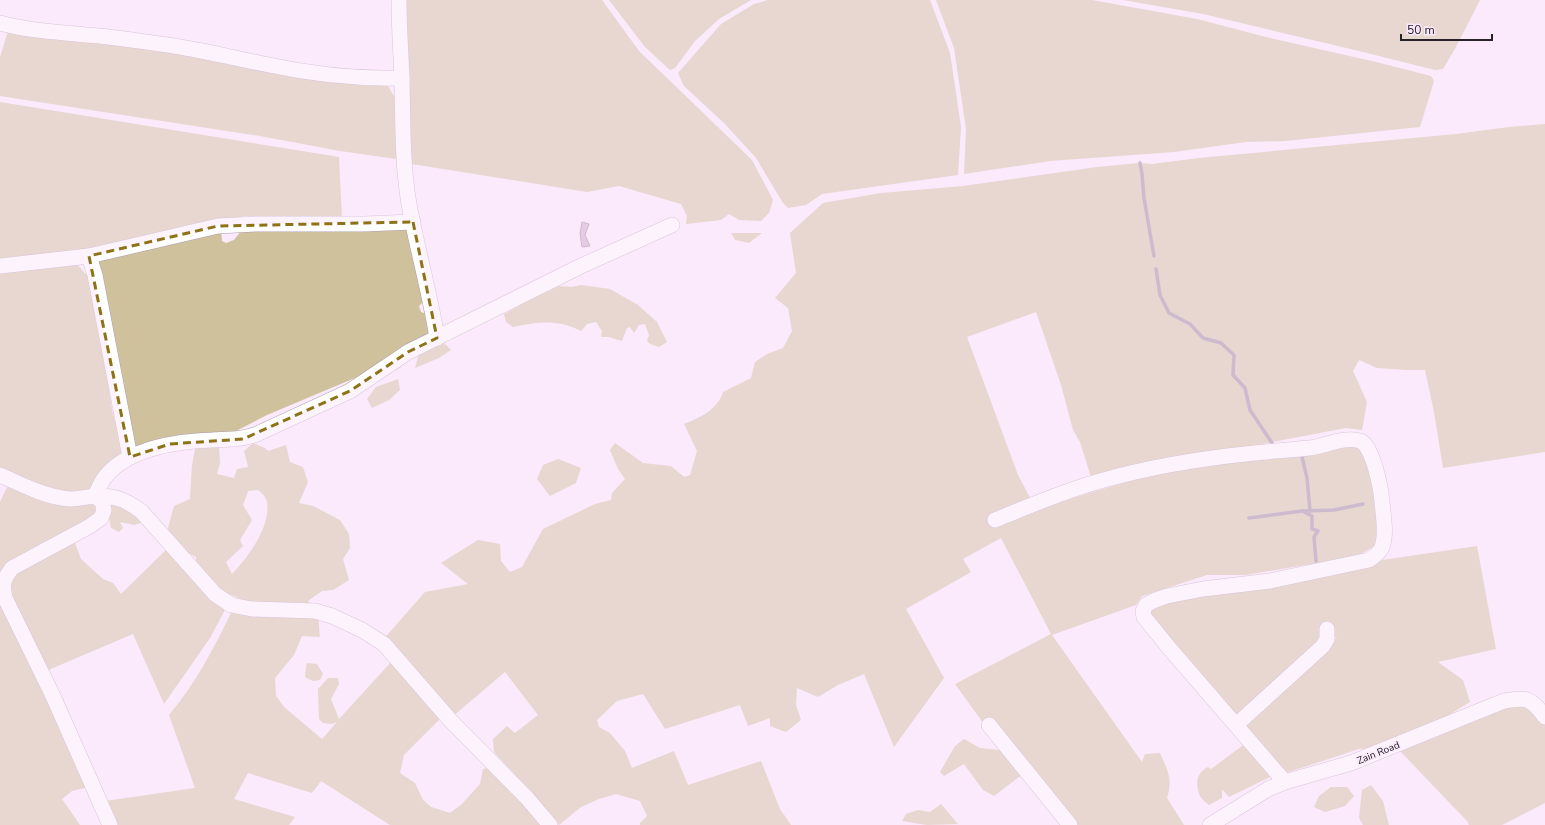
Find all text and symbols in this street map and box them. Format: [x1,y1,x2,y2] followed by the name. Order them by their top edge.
[1401,16,1492,42] scale bar
[1407,22,1435,38] text: 50 m
[1355,738,1402,768] street label: Zain Road

